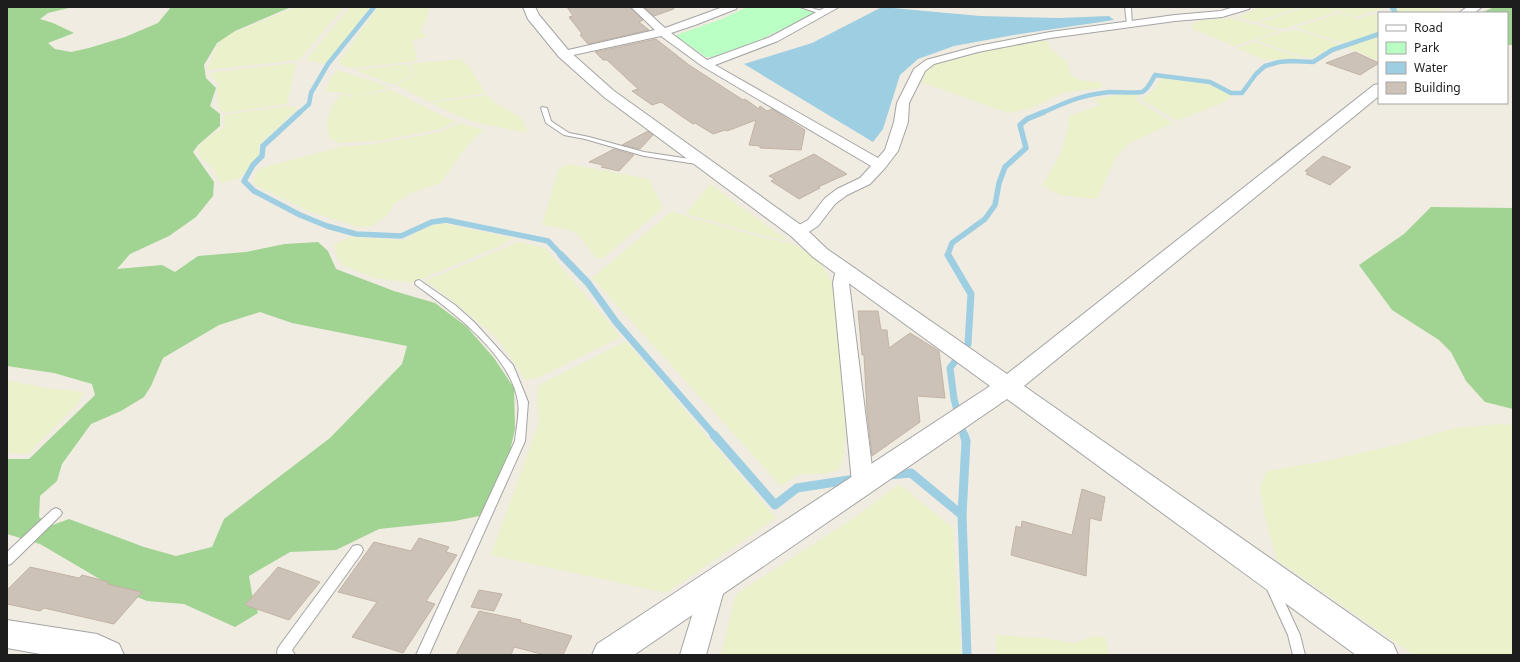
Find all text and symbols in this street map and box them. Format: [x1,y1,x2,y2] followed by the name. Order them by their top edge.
[1378,12,1508,104] legend
[1414,19,1443,36] text: Road
[1414,39,1440,56] text: Park
[1414,59,1448,76] text: Water
[1414,79,1461,96] text: Building

